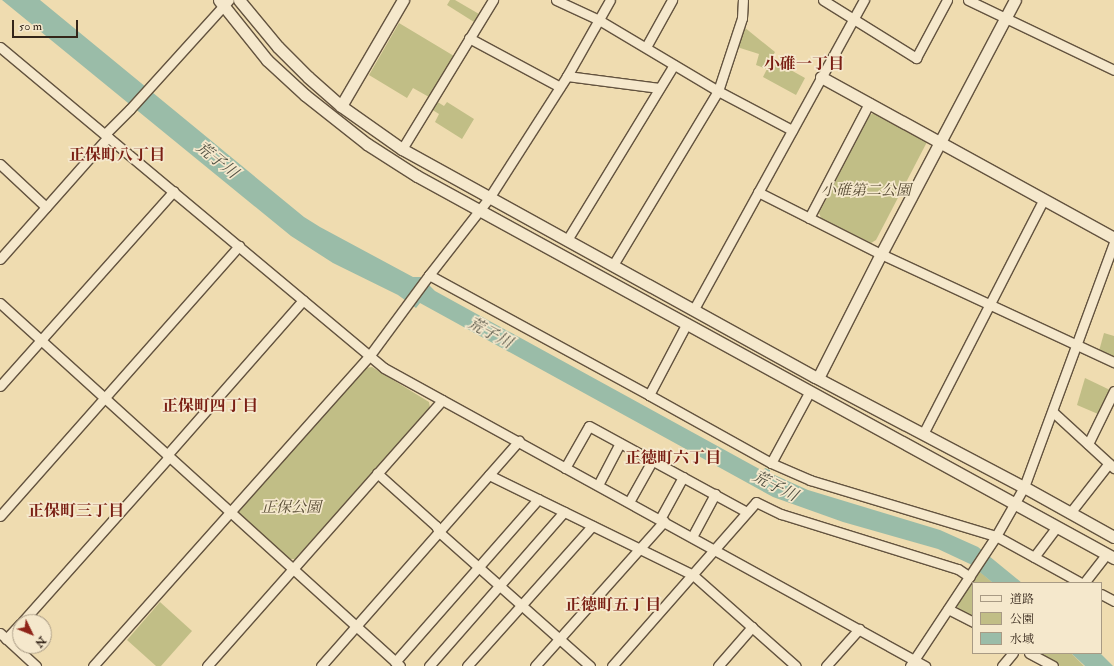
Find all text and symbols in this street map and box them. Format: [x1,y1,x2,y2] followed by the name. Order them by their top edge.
[14,12,80,38] scale bar
[19,19,42,34] text: 50 m
[764,54,844,74] district label: 小碓一丁目
[192,137,242,183] water label: 荒子川
[69,145,165,165] district label: 正保町八丁目
[821,182,911,200] park label: 小碓第二公園
[464,313,516,353] water label: 荒子川
[162,396,258,416] district label: 正保町四丁目
[625,448,721,468] district label: 正徳町六丁目
[749,467,801,505] water label: 荒子川
[261,499,321,517] park label: 正保公園
[28,501,124,521] district label: 正保町三丁目
[972,582,1102,654] legend
[1010,592,1034,607] text: 道路
[565,595,661,615] district label: 正徳町五丁目
[1010,612,1034,627] text: 公園
[12,614,52,654] north arrow
[1010,632,1034,647] text: 水域
[32,634,49,650] text: N

